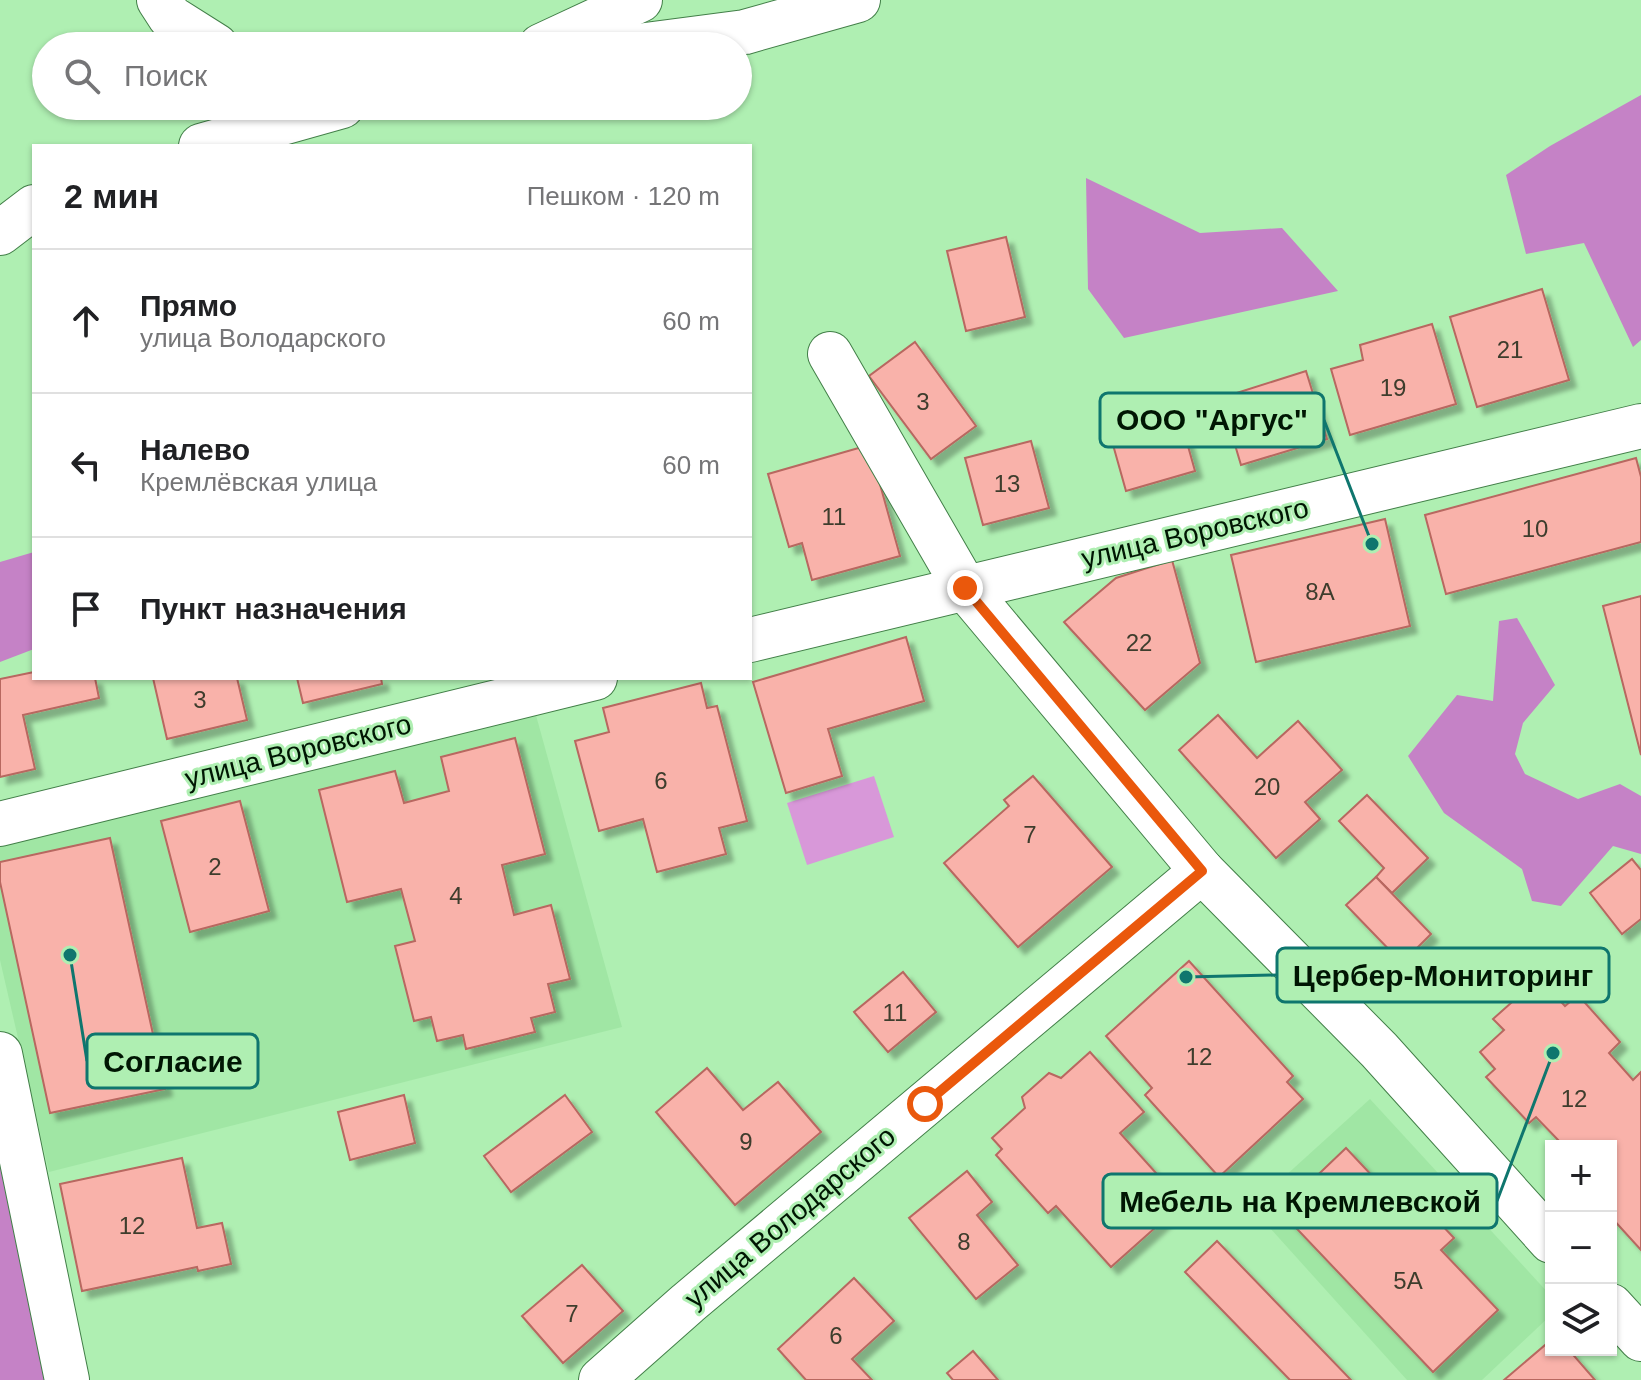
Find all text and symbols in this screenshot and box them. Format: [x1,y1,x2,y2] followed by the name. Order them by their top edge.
[32,32,752,120] search box
[60,54,104,98] icon: search
[124,59,207,92] text: Поиск
[64,177,159,215] text: 2 мин
[527,181,720,211] text: Пешком · 120 m
[140,289,237,322] text: Прямо
[64,299,108,343] icon: ahead
[662,306,720,336] text: 60 m
[140,323,386,353] text: улица Володарского
[1497,336,1523,363] house number: 21
[1380,374,1406,401] house number: 19
[916,388,930,415] house number: 3
[1100,393,1324,447] callout: ООО "Аргус"
[1116,403,1308,436] text: ООО "Аргус"
[140,433,250,466] text: Налево
[64,443,108,487] icon: left
[662,450,720,480] text: 60 m
[140,467,377,497] text: Кремлёвская улица
[994,470,1020,497] house number: 13
[1078,492,1312,574] street label: улица Воровского
[822,503,846,530] house number: 11
[1522,515,1548,542] house number: 10
[947,570,983,606] route end
[1305,578,1335,605] house number: 8А
[64,587,108,631] icon: arrive
[140,592,407,625] text: Пункт назначения
[1126,629,1152,656] house number: 22
[193,686,207,713] house number: 3
[182,708,414,794] street label: улица Воровского
[654,767,668,794] house number: 6
[1254,773,1280,800] house number: 20
[1023,821,1037,848] house number: 7
[208,853,222,880] house number: 2
[449,882,463,909] house number: 4
[1277,948,1609,1002] callout: Цербер-Мониторинг
[1293,959,1593,992] text: Цербер-Мониторинг
[883,999,907,1026] house number: 11
[87,1034,258,1088] callout: Согласие
[1186,1043,1212,1070] house number: 12
[103,1045,243,1078] text: Согласие
[1561,1085,1587,1112] house number: 12
[907,1086,943,1122] route start
[679,1120,901,1314] street label: улица Володарского
[739,1128,753,1155] house number: 9
[1545,1140,1617,1356] map controls
[1545,1140,1617,1212] button: +
[1103,1174,1497,1228] callout: Мебель на Кремлевской
[1119,1185,1481,1218] text: Мебель на Кремлевской
[119,1212,145,1239] house number: 12
[1545,1212,1617,1284] button: −
[957,1228,971,1255] house number: 8
[1393,1267,1423,1294] house number: 5А
[1545,1284,1617,1356] button: layers
[565,1300,579,1327] house number: 7
[829,1322,843,1349] house number: 6

